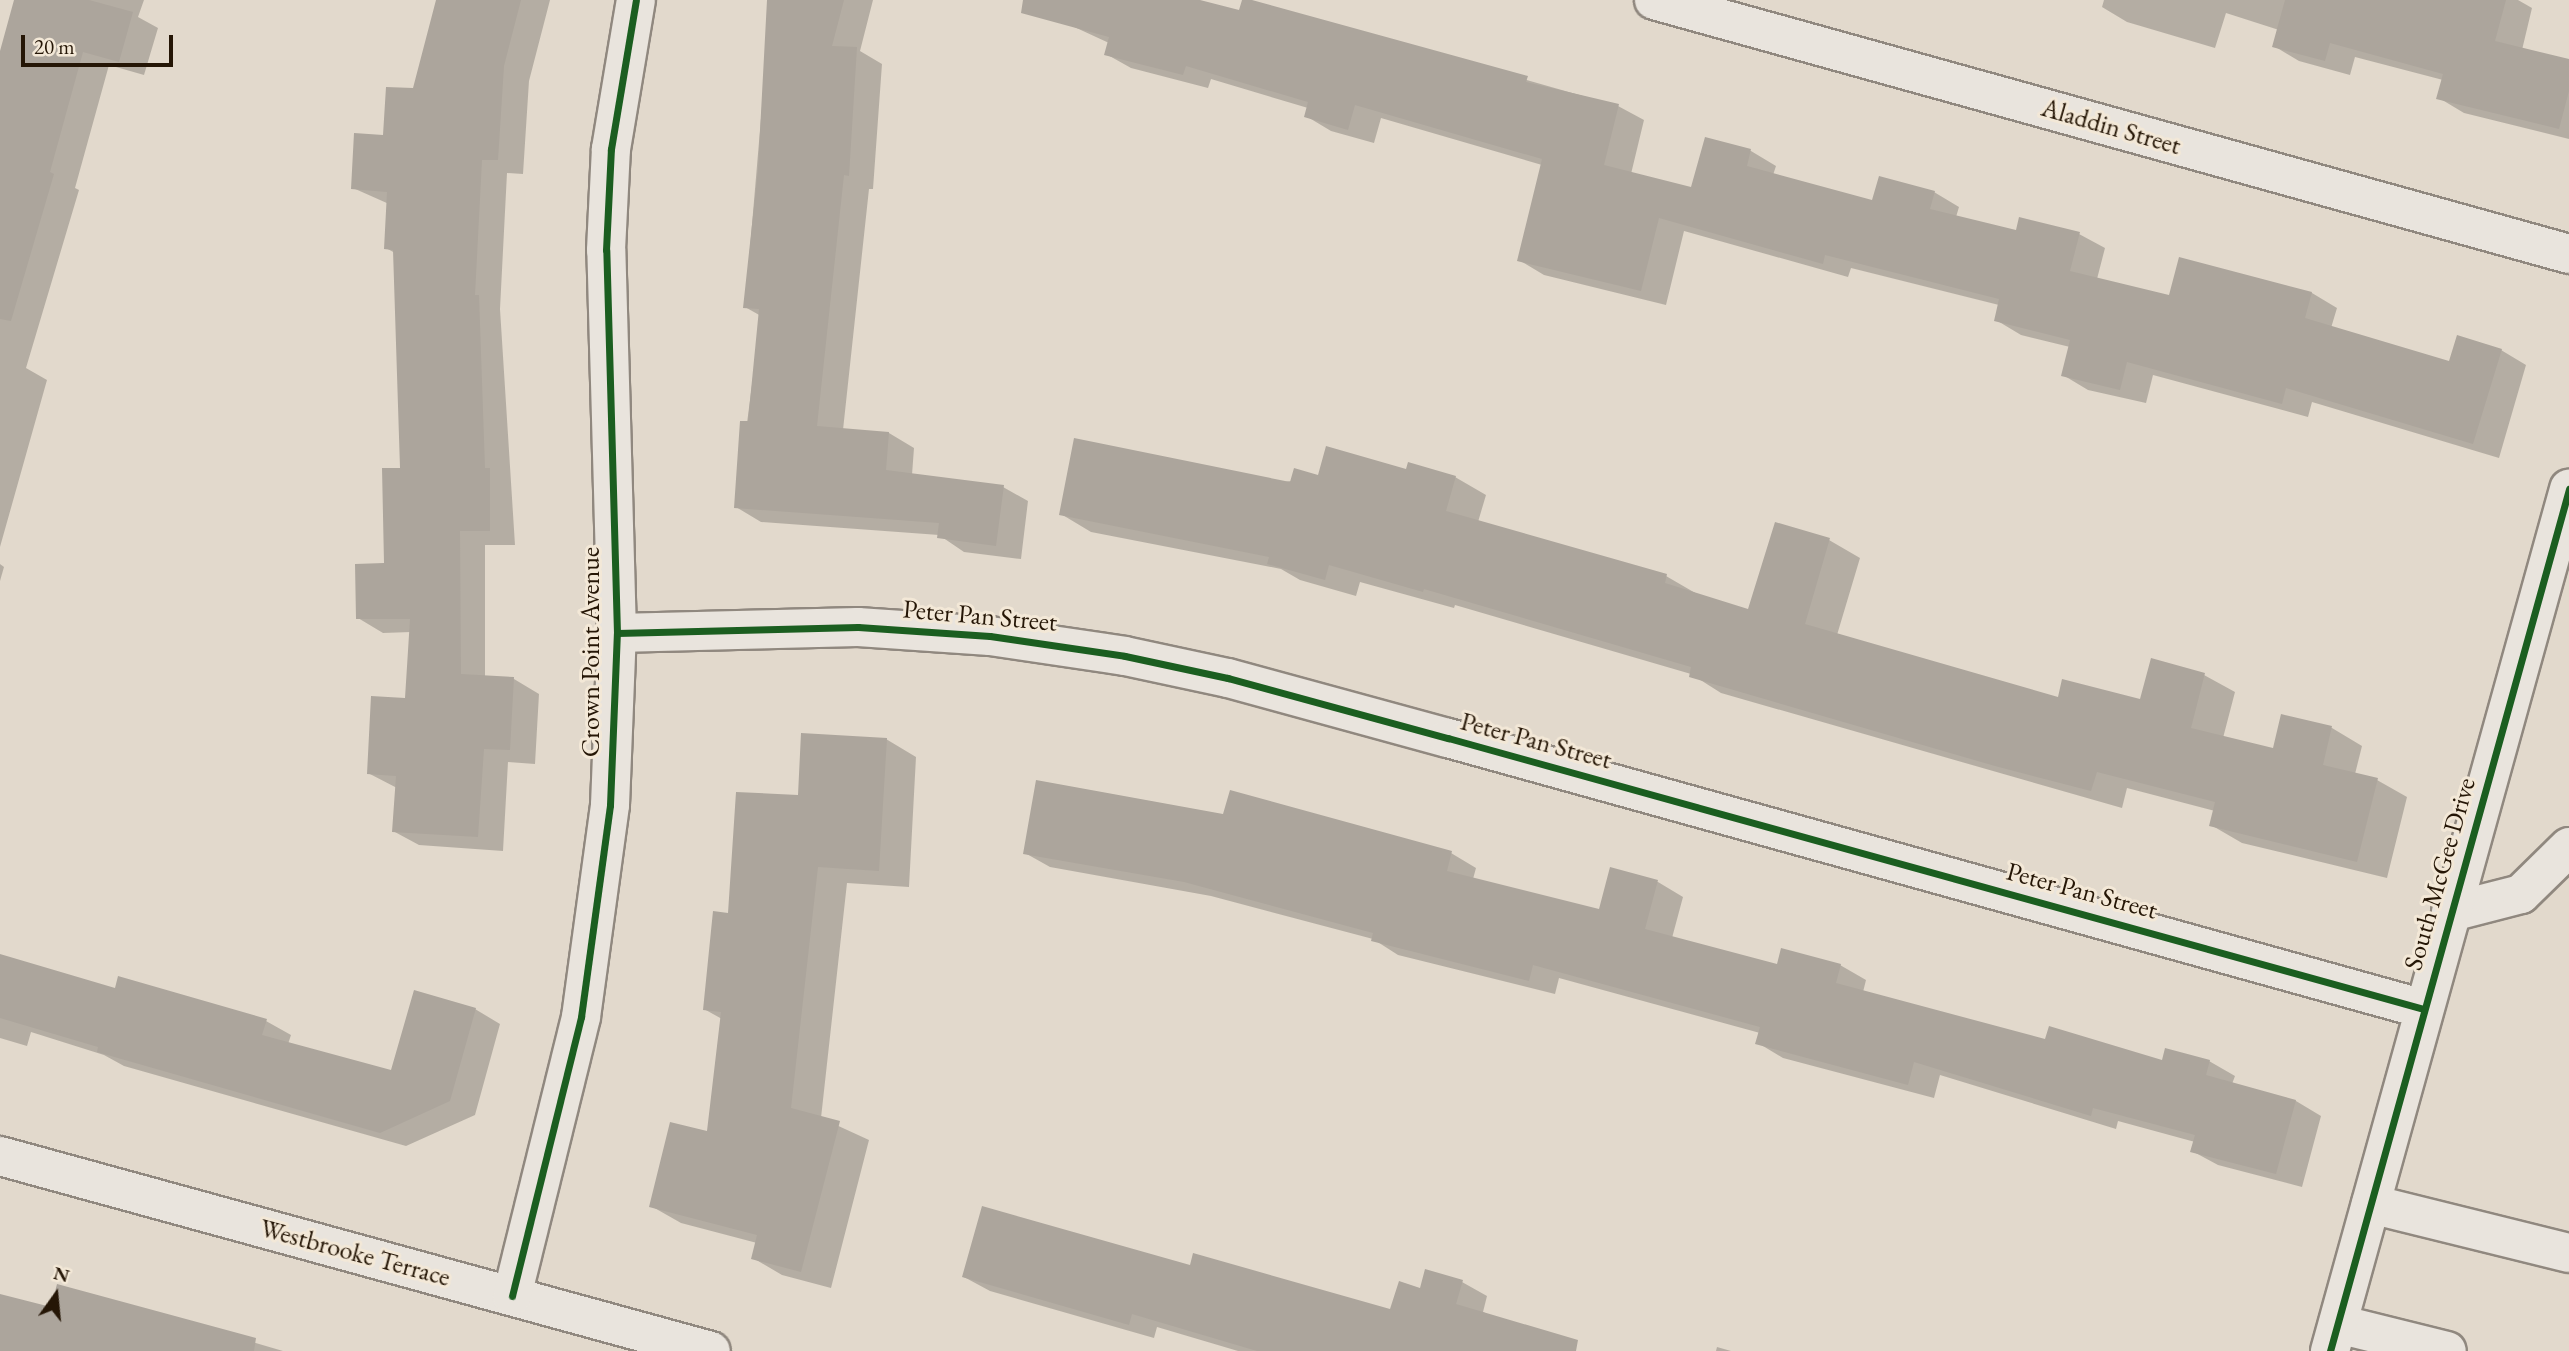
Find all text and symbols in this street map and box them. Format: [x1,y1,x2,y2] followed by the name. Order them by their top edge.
[24,21,177,65] scale bar
[34,33,75,60] text: 20 m
[2038,92,2184,162] street label: Aladdin Street
[575,547,607,757] street label: Crown Point Avenue
[902,594,1058,638] street label: Peter Pan Street
[1457,706,1615,776] street label: Peter Pan Street
[2398,774,2482,974] street label: South McGee Drive
[2003,856,2161,926] street label: Peter Pan Street
[256,1213,454,1293] street label: Westbrooke Terrace
[21,1260,91,1330] north arrow
[51,1260,72,1288] text: N

